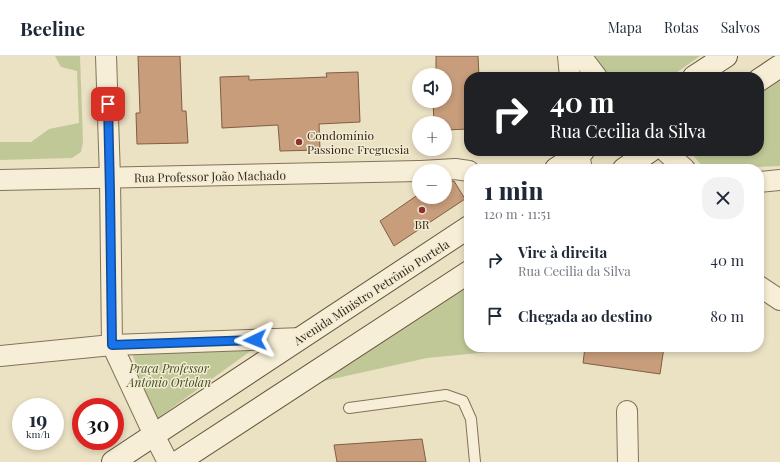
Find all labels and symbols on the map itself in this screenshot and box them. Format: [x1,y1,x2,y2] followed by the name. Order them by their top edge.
[91,87,125,121] pin
[307,127,409,157] place label: Condomínio Passione Freguesia
[294,137,304,147] marker: Condomínio Passione Freguesia
[134,167,287,185] street label: Rua Professor João Machado
[417,205,427,215] marker: BR
[414,216,430,232] place label: BR
[289,236,452,349] street label: Avenida Ministro Petrônio Portela
[234,319,276,361] position arrow
[125,360,211,390] park label: Praça Professor Antônio Ortolan
[72,398,124,450] speed limit sign: 30

